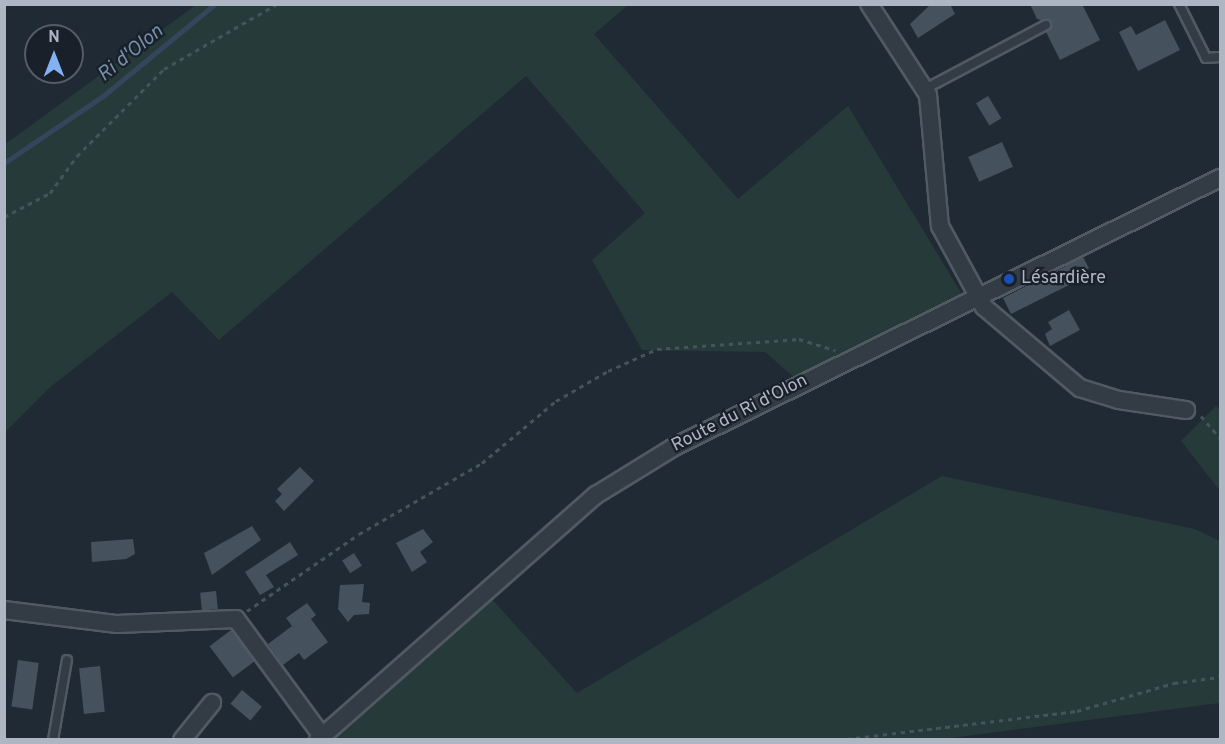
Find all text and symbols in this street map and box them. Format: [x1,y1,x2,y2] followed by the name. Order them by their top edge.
[93,20,169,88] water label: Ri d'Olon
[24,24,84,84] north arrow
[48,28,60,48] text: N
[1021,268,1106,290] place label: Lésardière
[1002,272,1016,286] marker: Lésardière
[669,370,811,458] street label: Route du Ri d'Olon

